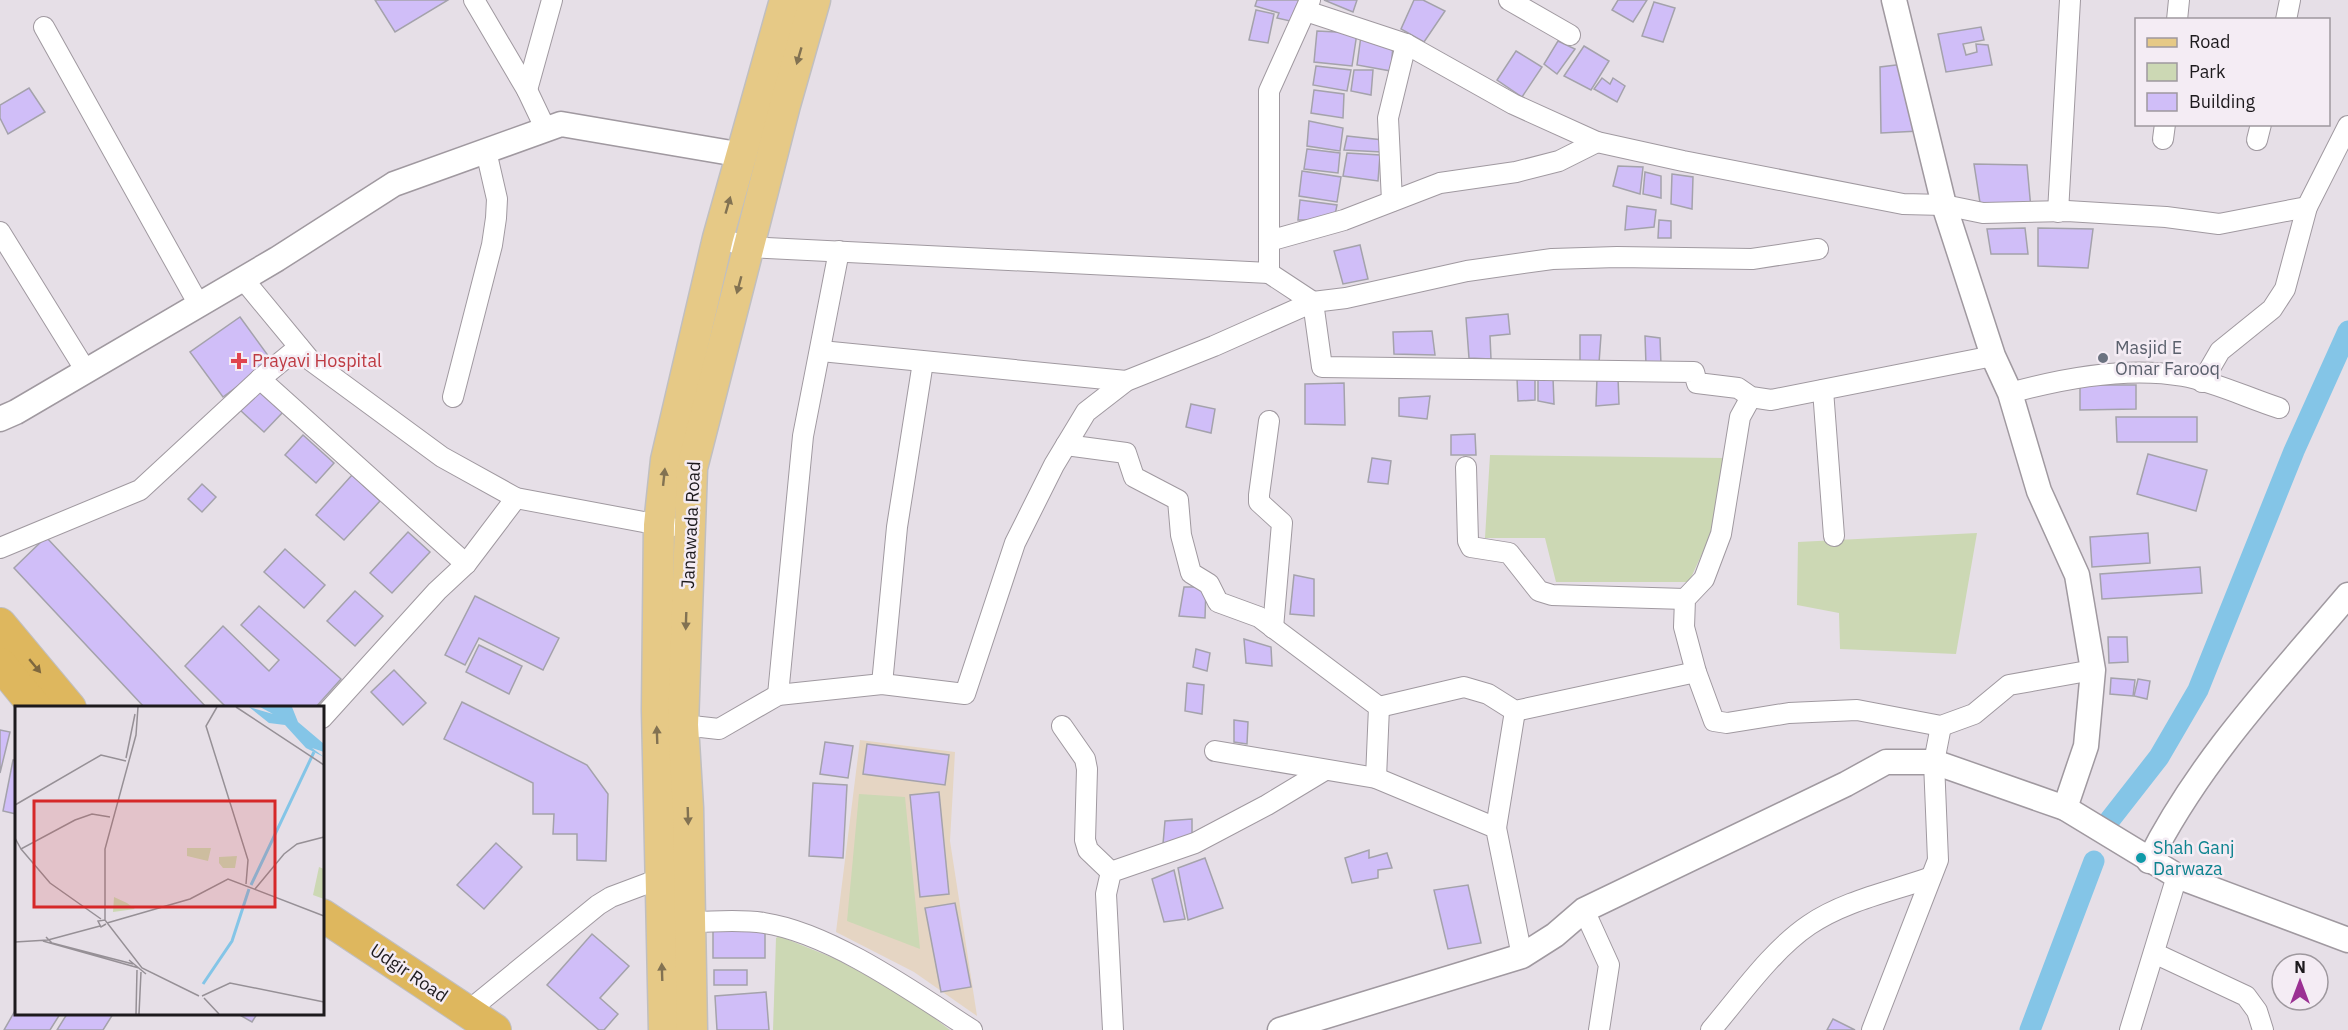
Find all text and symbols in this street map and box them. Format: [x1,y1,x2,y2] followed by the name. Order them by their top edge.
[2135,18,2330,126] legend
[2189,30,2230,53] text: Road
[794,47,803,65] one-way arrow
[2189,60,2226,83] text: Park
[2189,90,2256,113] text: Building
[724,196,733,214] one-way arrow
[734,277,743,295] one-way arrow
[2115,336,2220,380] place label: Masjid E Omar Farooq
[252,349,382,372] place label: Prayavi Hospital
[2096,351,2110,365] marker: Masjid E Omar Farooq
[230,352,248,370] marker: Prayavi Hospital
[676,461,705,589] street label: Janawada Road
[659,467,669,486] one-way arrow
[681,612,691,631] one-way arrow
[28,658,41,674] one-way arrow
[15,706,324,1015] inset map
[653,725,662,744] one-way arrow
[683,807,692,826] one-way arrow
[2153,836,2235,880] place label: Shah Ganj Darwaza
[2134,851,2148,865] marker: Shah Ganj Darwaza
[366,938,453,1007] street label: Udgir Road
[2270,952,2330,1012] north arrow
[2294,957,2306,977] text: N
[658,962,667,981] one-way arrow

